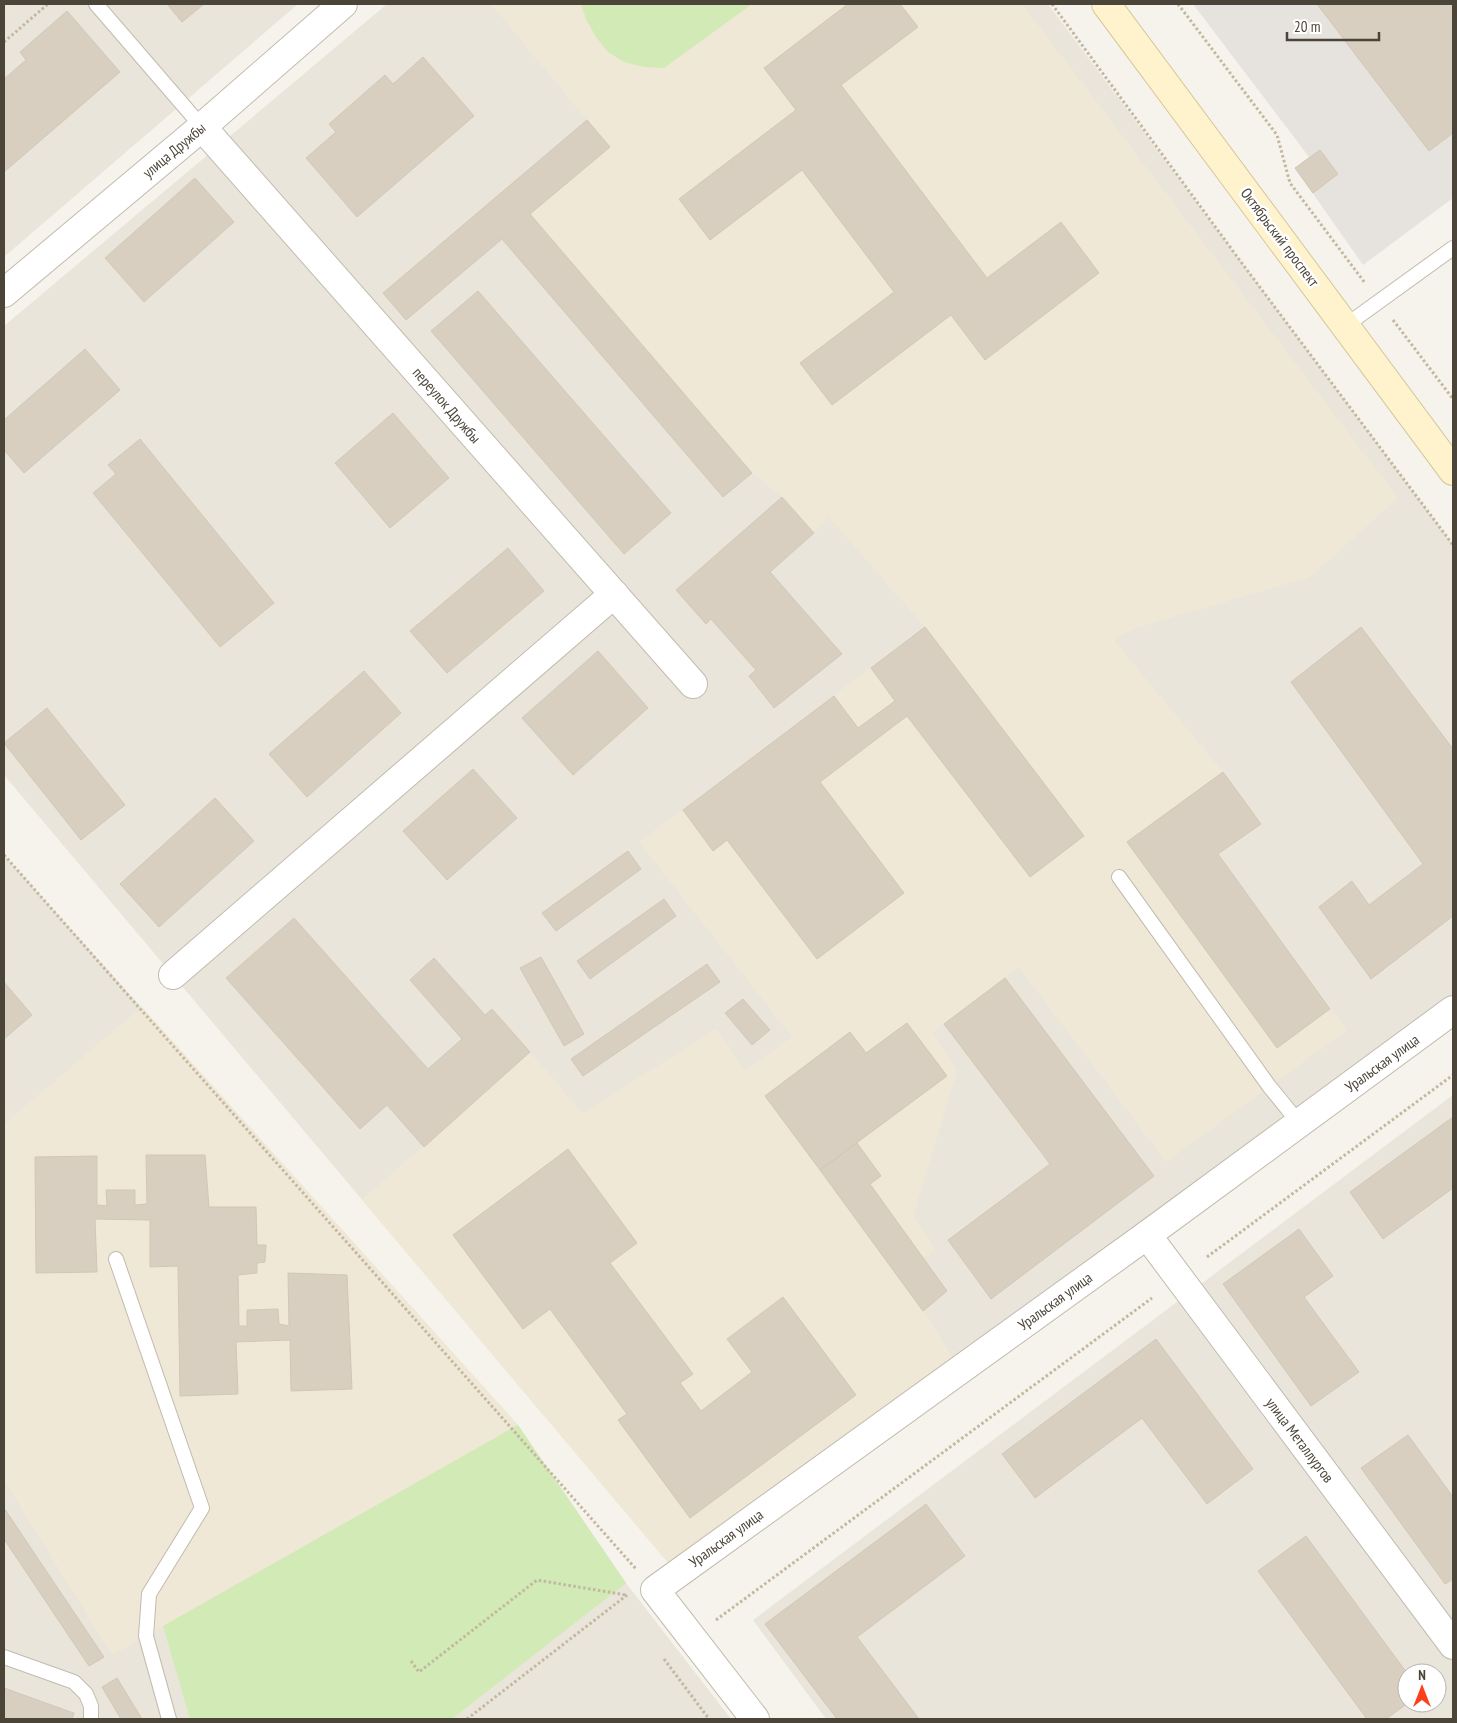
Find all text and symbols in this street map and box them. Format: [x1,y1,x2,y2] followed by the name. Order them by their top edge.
[1287,10,1380,42] scale bar
[1294,17,1320,36] text: 20 m
[139,118,209,182] street label: улица Дружбы
[1237,184,1323,290] street label: Октябрьский проспект
[409,363,485,447] street label: переулок Дружбы
[1341,1030,1423,1096] street label: Уральская улица
[1014,1268,1096,1334] street label: Уральская улица
[1262,1394,1338,1486] street label: улица Металлургов
[685,1505,767,1571] street label: Уральская улица
[1397,1663,1447,1713] north arrow
[1418,1666,1426,1684] text: N

